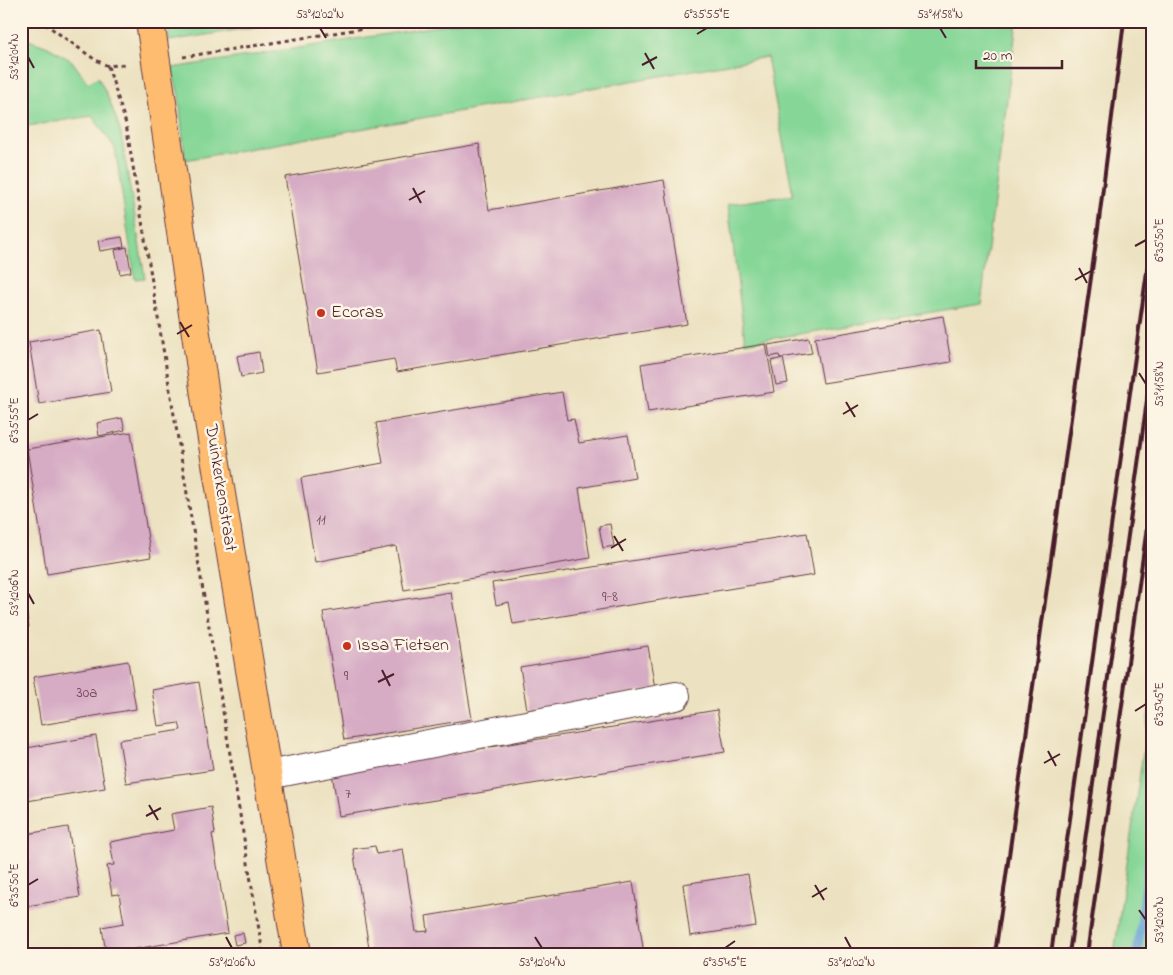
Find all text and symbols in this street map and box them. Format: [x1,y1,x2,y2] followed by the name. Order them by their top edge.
[296,6,344,24] text: 53°12'02"N
[684,6,730,24] text: 6°35'55"E
[917,6,963,24] text: 53°11'58"N
[6,33,24,81] text: 53°12'04"N
[976,38,1062,70] scale bar
[983,45,1013,67] text: 20 m
[1151,218,1169,262] text: 6°35'50"E
[331,300,384,326] place label: Ecoras
[315,307,327,319] marker: Ecoras
[1151,361,1169,407] text: 53°11'58"N
[6,397,24,443] text: 6°35'55"E
[197,422,243,553] street label: Duinkerkenstraat
[316,509,326,531] house number: 11
[6,569,24,617] text: 53°12'06"N
[602,586,618,608] house number: 9-8
[357,633,449,659] place label: Issa Fietsen
[341,640,353,652] marker: Issa Fietsen
[344,665,349,687] house number: 9
[77,682,97,704] house number: 30a
[1151,682,1169,726] text: 6°35'45"E
[345,783,351,805] house number: 7
[6,863,24,907] text: 6°35'50"E
[1151,896,1169,944] text: 53°12'00"N
[208,954,256,972] text: 53°12'06"N
[518,954,566,972] text: 53°12'04"N
[703,954,747,972] text: 6°35'45"E
[827,954,875,972] text: 53°12'02"N

